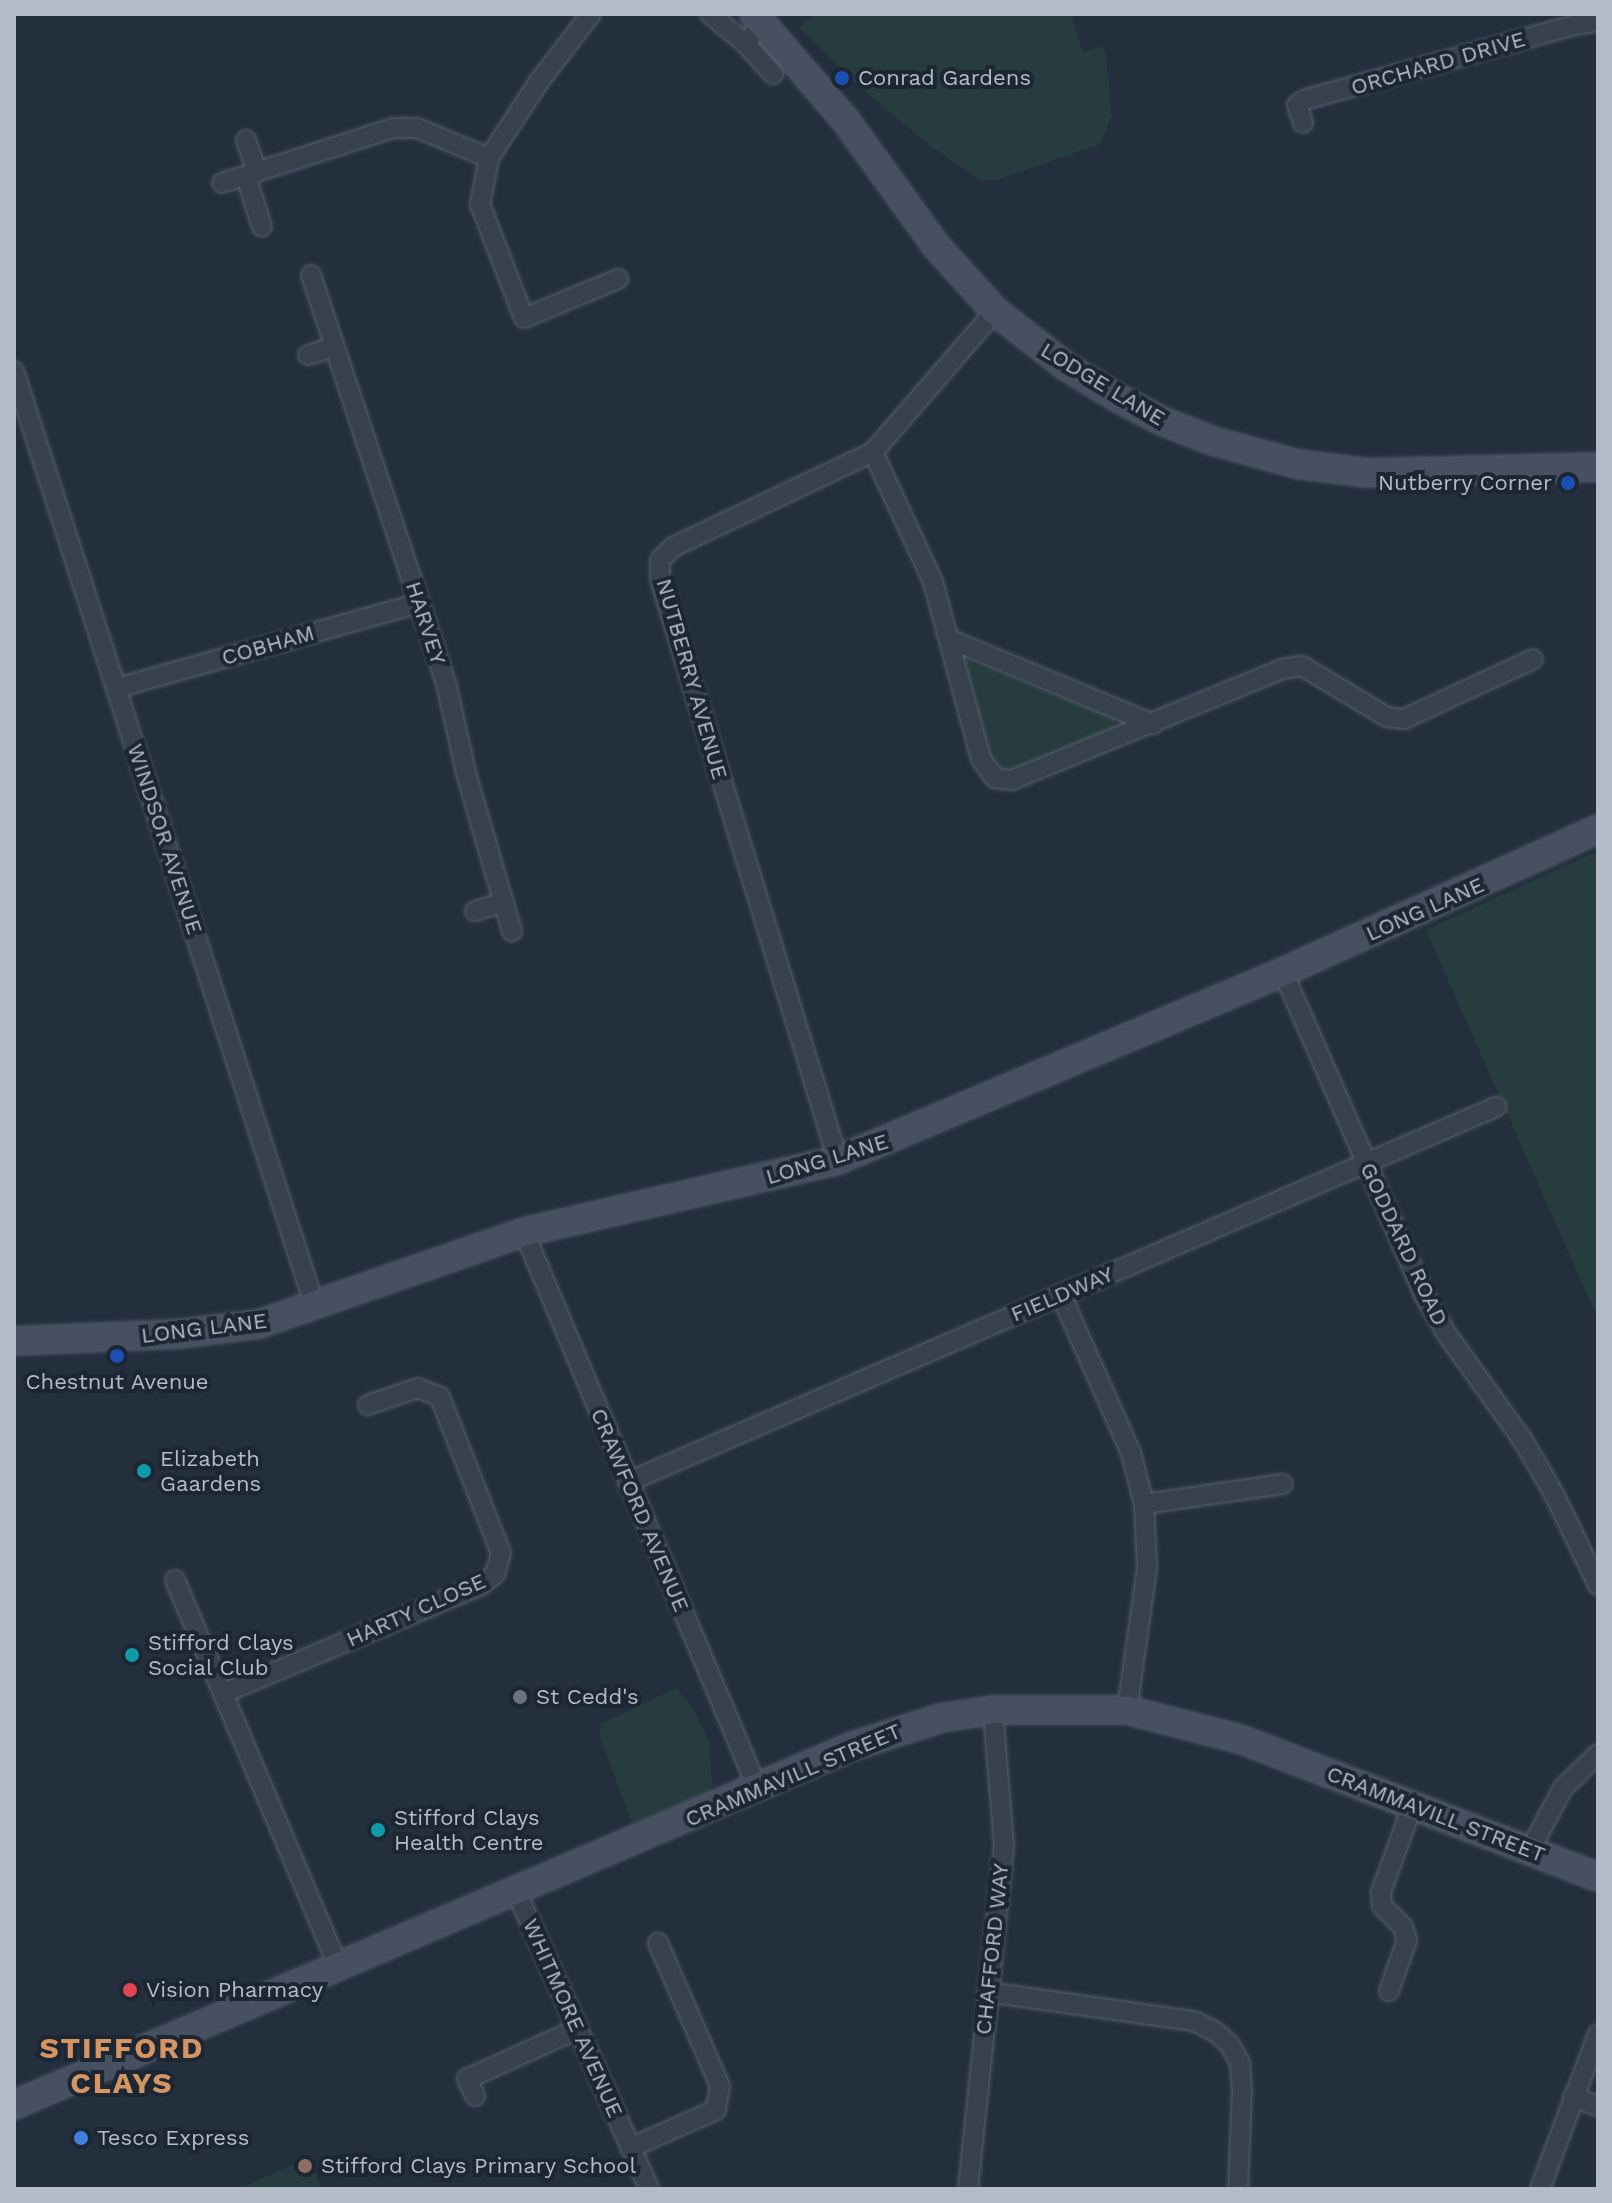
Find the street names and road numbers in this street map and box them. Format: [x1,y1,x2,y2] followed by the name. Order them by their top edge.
[1348,26,1528,100] street label: ORCHARD DRIVE
[1036,337,1170,431] street label: LODGE LANE
[650,575,734,783] street label: NUTBERRY AVENUE
[400,578,452,668] street label: HARVEY
[219,619,317,671] street label: COBHAM
[122,740,208,938] street label: WINDSOR AVENUE
[1362,871,1488,947] street label: LONG LANE
[763,1128,891,1190] street label: LONG LANE
[1355,1158,1453,1330] street label: GODDARD ROAD
[1007,1261,1117,1327] street label: FIELDWAY
[140,1307,268,1349] street label: LONG LANE
[585,1404,695,1616] street label: CRAWFORD AVENUE
[342,1567,490,1653] street label: HARTY CLOSE
[681,1717,905,1833] street label: CRAMMAVILL STREET
[1323,1760,1549,1868] street label: CRAMMAVILL STREET
[970,1862,1014,2036] street label: CHAFFORD WAY
[517,1914,629,2122] street label: WHITMORE AVENUE

